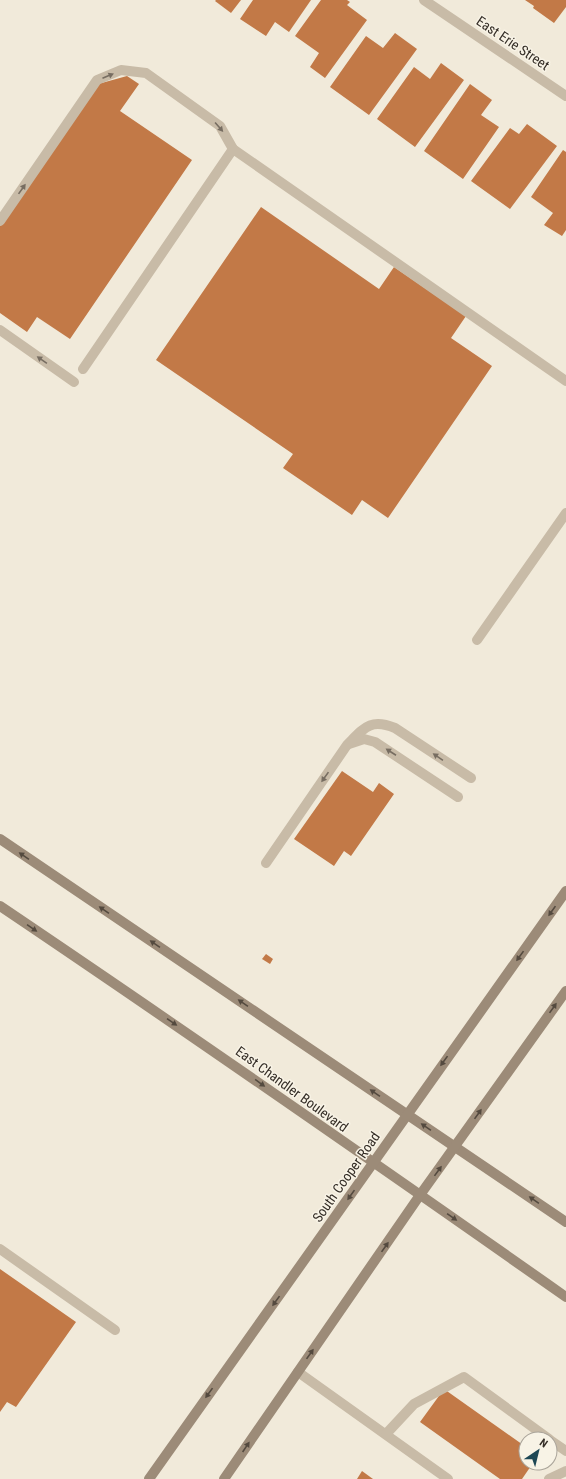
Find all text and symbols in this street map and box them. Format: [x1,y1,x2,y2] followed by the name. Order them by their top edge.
[474,13,552,73] street label: East Erie Street
[103,72,115,78] one-way arrow
[215,122,224,132] one-way arrow
[18,183,26,194] one-way arrow
[37,356,48,364] one-way arrow
[385,749,396,756] one-way arrow
[433,753,443,761] one-way arrow
[321,772,329,782] one-way arrow
[18,852,30,859] one-way arrow
[98,906,109,914] one-way arrow
[548,906,556,916] one-way arrow
[27,924,38,932] one-way arrow
[149,941,161,948] one-way arrow
[516,950,524,961] one-way arrow
[237,999,248,1007] one-way arrow
[549,1003,557,1014] one-way arrow
[167,1018,177,1026] one-way arrow
[233,1043,351,1135] street label: East Chandler Boulevard
[440,1056,448,1067] one-way arrow
[254,1079,265,1087] one-way arrow
[370,1089,381,1097] one-way arrow
[474,1109,482,1120] one-way arrow
[421,1123,432,1131] one-way arrow
[309,1129,383,1225] street label: South Cooper Road
[434,1165,442,1176] one-way arrow
[347,1190,355,1200] one-way arrow
[529,1196,539,1204] one-way arrow
[447,1213,458,1221] one-way arrow
[381,1242,389,1253] one-way arrow
[272,1296,280,1306] one-way arrow
[306,1349,314,1359] one-way arrow
[205,1388,213,1399] one-way arrow
[518,1431,558,1471] north arrow
[537,1436,550,1451] text: N
[242,1442,250,1452] one-way arrow

